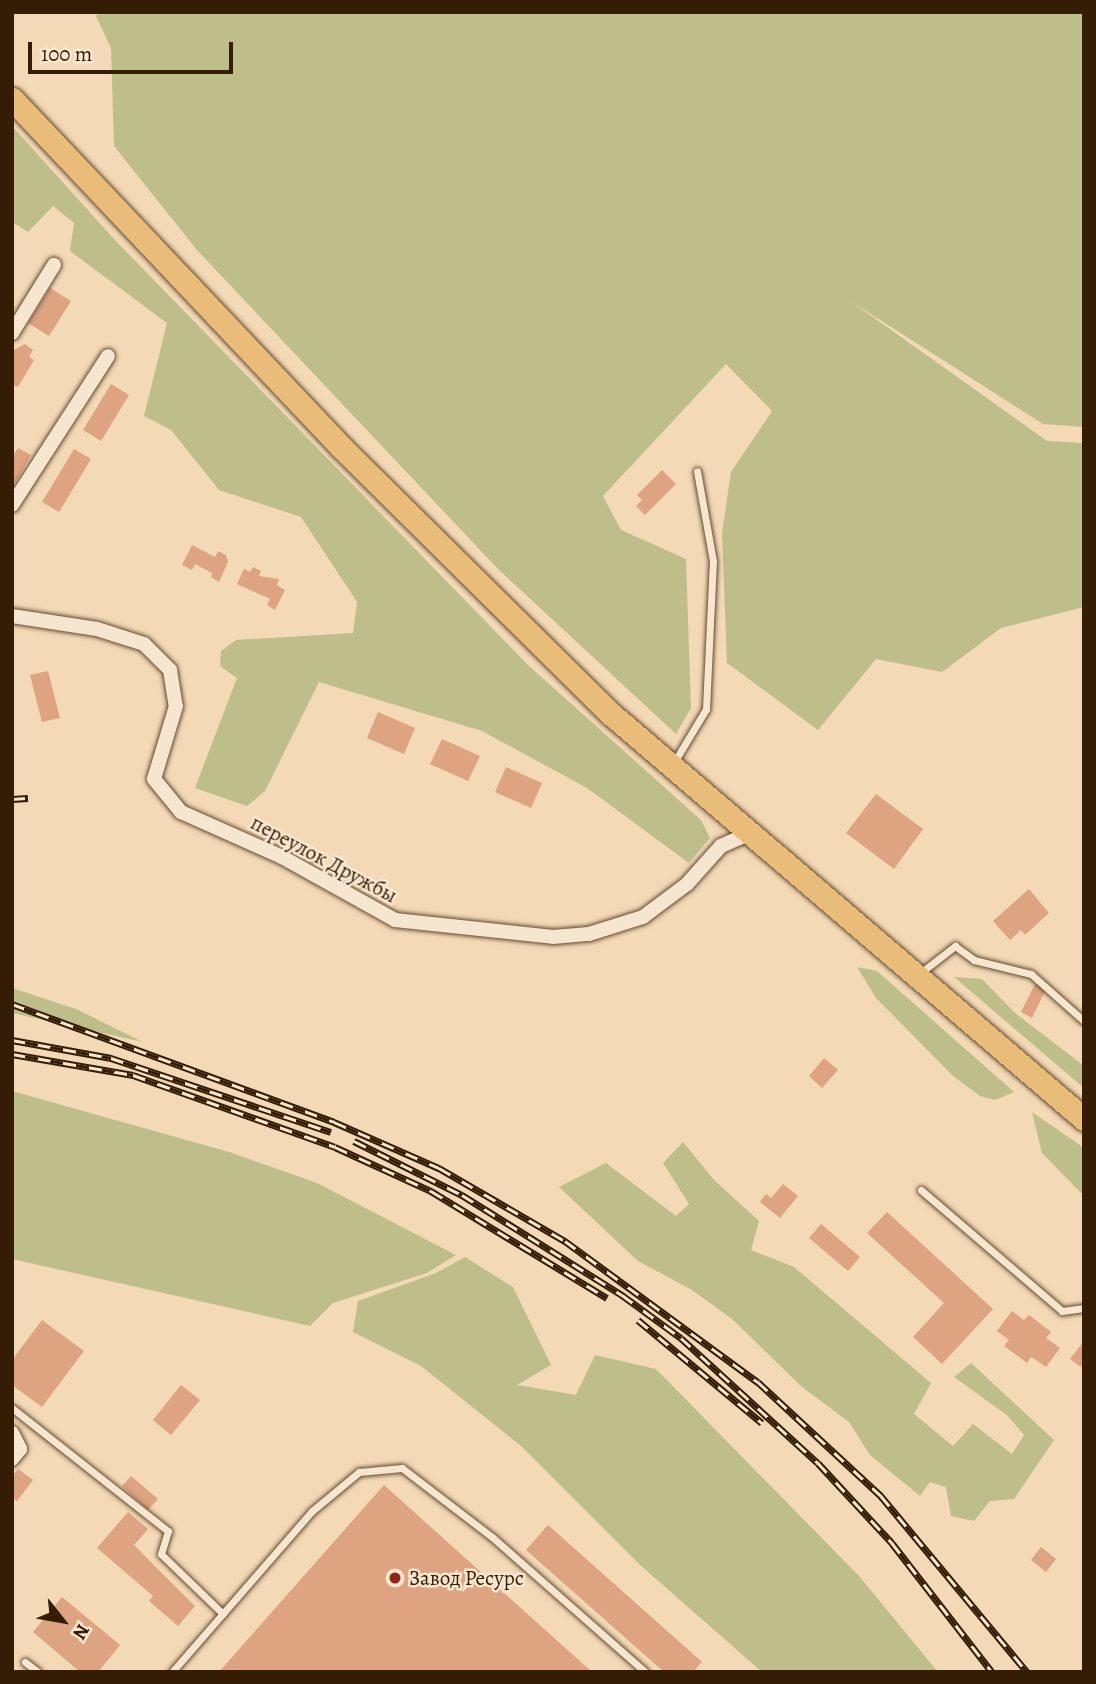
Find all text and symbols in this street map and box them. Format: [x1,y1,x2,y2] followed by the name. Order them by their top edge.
[32,28,236,72] scale bar
[41,40,92,68] text: 100 m
[246,810,402,908] street label: переулок Дружбы
[409,1565,524,1591] place label: Завод Ресурс
[387,1570,403,1586] marker: Завод Ресурс
[28,1586,98,1656] north arrow
[66,1619,96,1644] text: N

